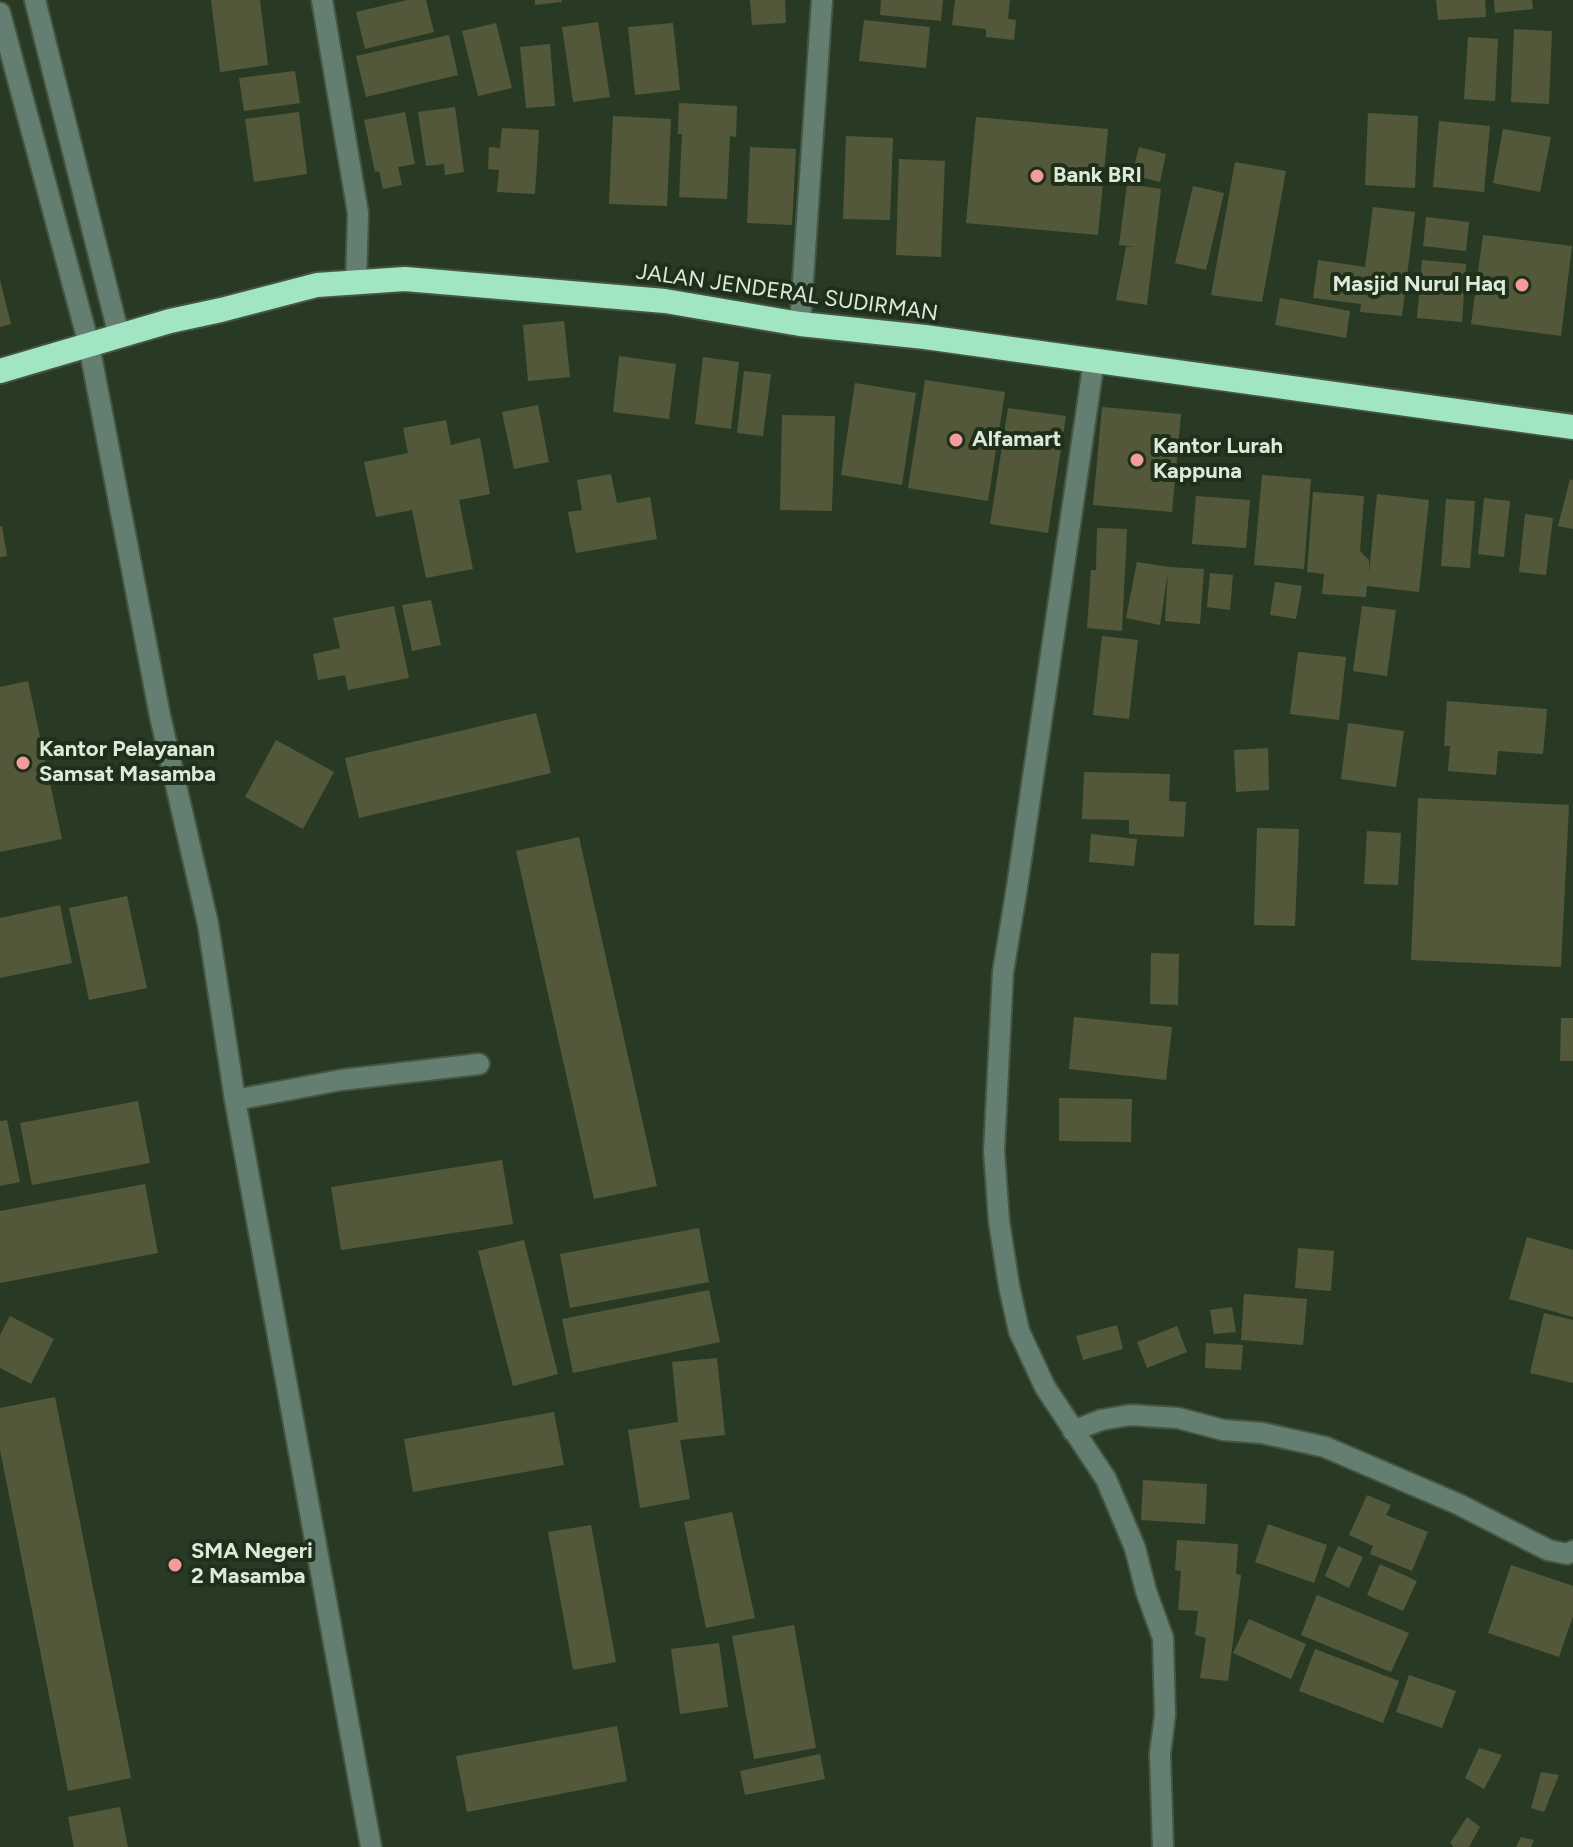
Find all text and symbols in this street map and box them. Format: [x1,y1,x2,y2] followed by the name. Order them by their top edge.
[1053,163,1142,189] place label: Bank BRI
[1028,167,1046,185] marker: Bank BRI
[634,259,940,327] street label: JALAN JENDERAL SUDIRMAN
[1332,272,1506,298] place label: Masjid Nurul Haq
[1513,276,1531,294] marker: Masjid Nurul Haq
[972,427,1061,453] place label: Alfamart
[947,431,965,449] marker: Alfamart
[1153,434,1283,486] place label: Kantor Lurah Kappuna
[1128,451,1146,469] marker: Kantor Lurah Kappuna
[39,737,216,788] place label: Kantor Pelayanan Samsat Masamba
[14,754,32,772] marker: Kantor Pelayanan Samsat Masamba
[191,1539,313,1590] place label: SMA Negeri 2 Masamba
[166,1556,184,1574] marker: SMA Negeri 2 Masamba

